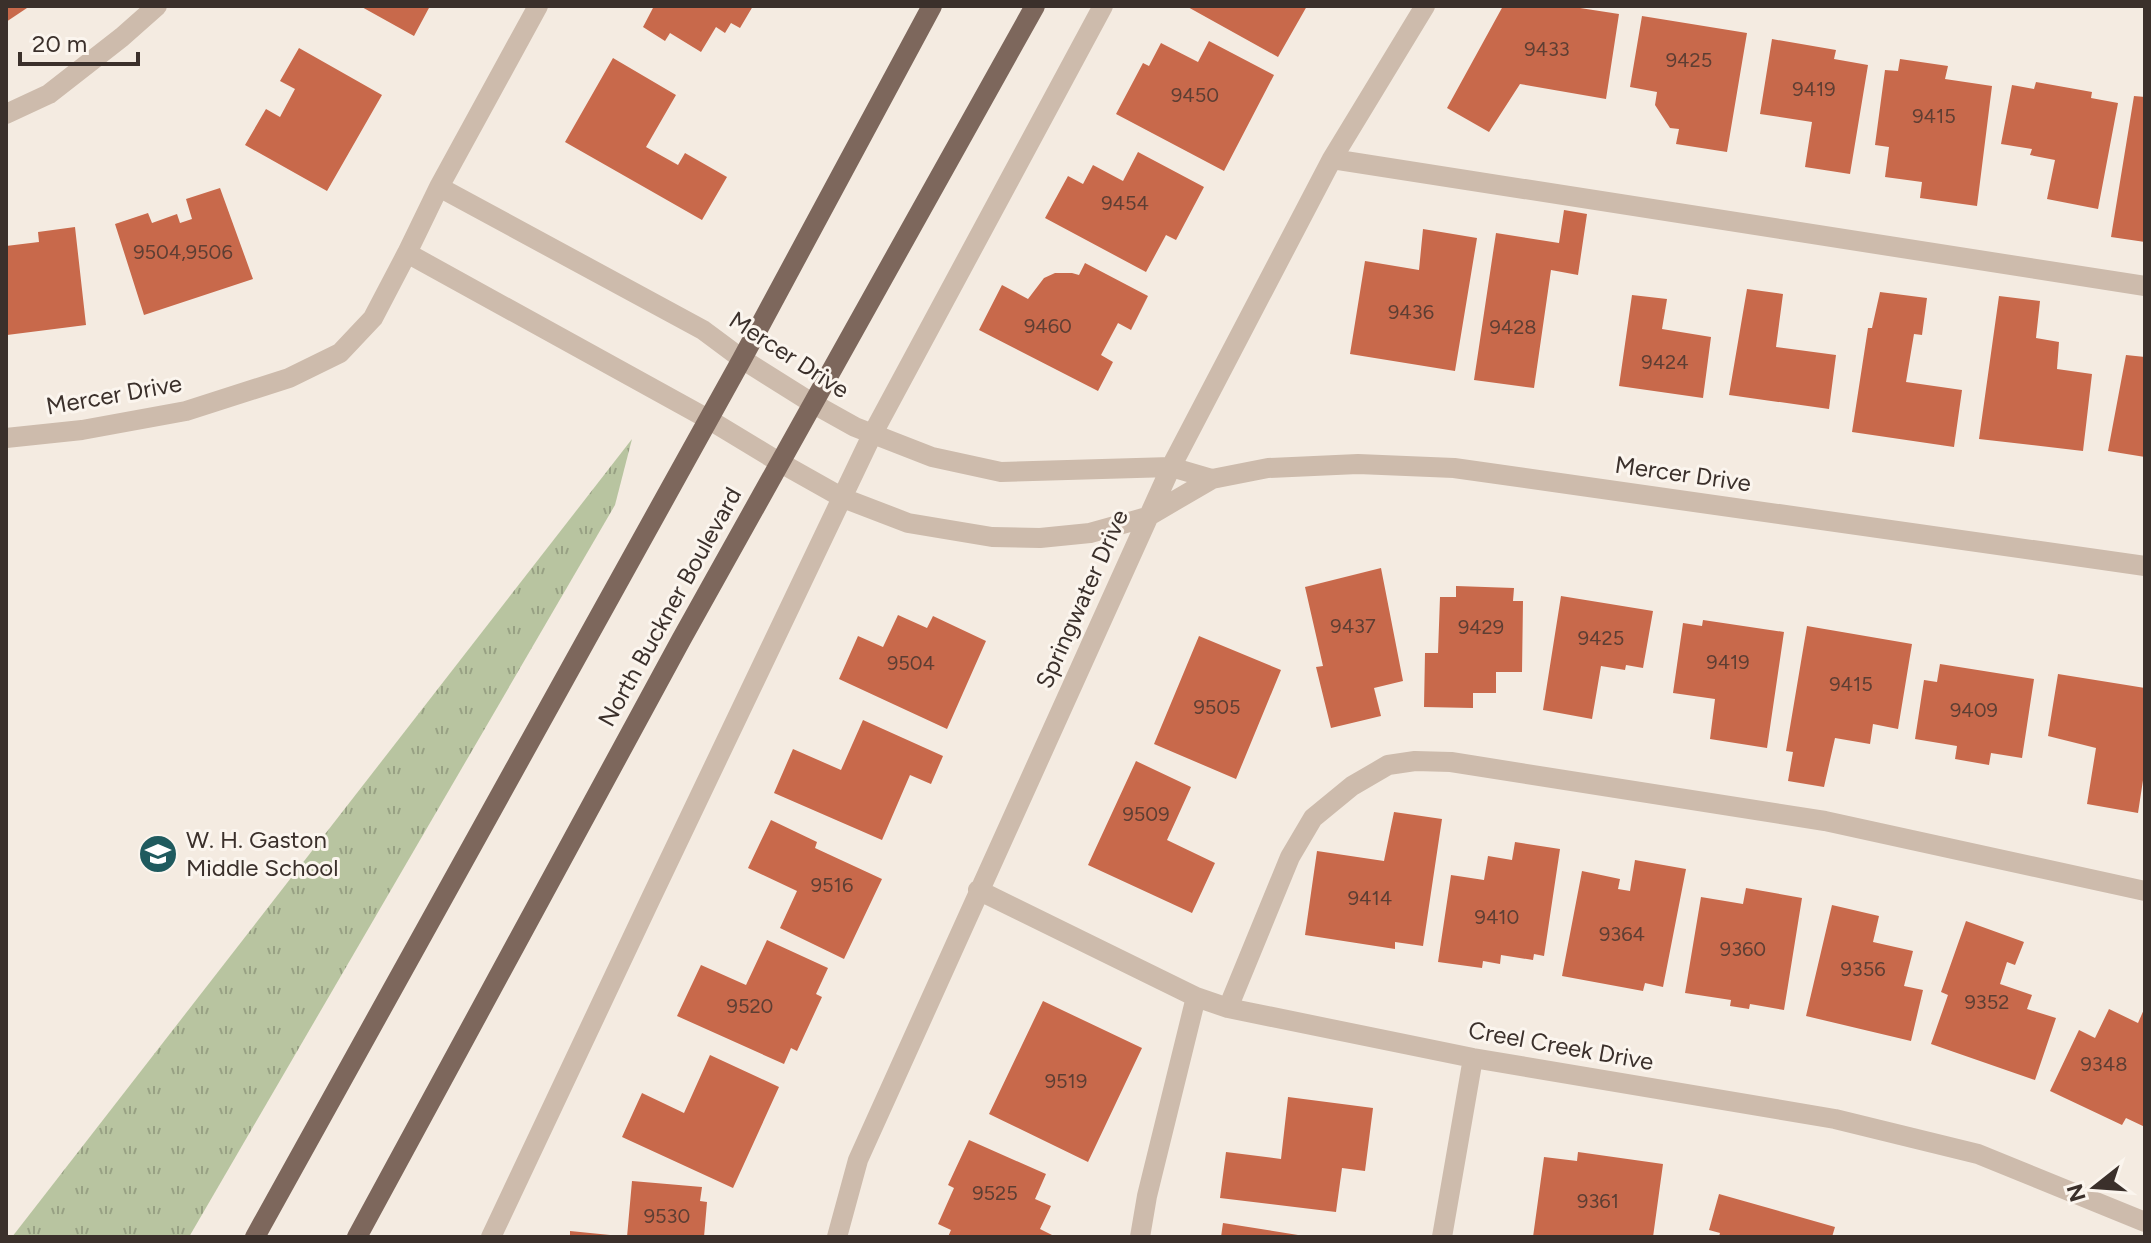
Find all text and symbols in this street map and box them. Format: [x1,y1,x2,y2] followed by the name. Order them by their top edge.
[20,16,138,66] scale bar
[32,29,87,58] text: 20 m
[1524,37,1570,61] house number: 9433
[1666,48,1712,72] house number: 9425
[1792,77,1836,101] house number: 9419
[1171,83,1219,107] house number: 9450
[1912,104,1956,128] house number: 9415
[1101,191,1149,215] house number: 9454
[133,240,233,264] house number: 9504,9506
[1388,300,1434,324] house number: 9436
[724,305,855,404] street label: Mercer Drive
[1024,314,1072,338] house number: 9460
[1489,315,1537,339] house number: 9428
[1641,350,1689,374] house number: 9424
[44,368,184,421] street label: Mercer Drive
[1613,450,1753,497] street label: Mercer Drive
[592,482,747,731] street label: North Buckner Boulevard
[1029,505,1134,693] street label: Springwater Drive
[1330,614,1376,638] house number: 9437
[1458,615,1504,639] house number: 9429
[1578,626,1624,650] house number: 9425
[1706,650,1750,674] house number: 9419
[887,651,935,675] house number: 9504
[1829,672,1873,696] house number: 9415
[1193,695,1241,719] house number: 9505
[1950,698,1998,722] house number: 9409
[1123,802,1169,826] house number: 9509
[186,825,339,882] place label: W. H. Gaston Middle School
[137,833,179,875] school or university icon: W. H. Gaston Middle School
[811,873,853,897] house number: 9516
[1348,886,1392,910] house number: 9414
[1475,905,1519,929] house number: 9410
[1599,922,1645,946] house number: 9364
[1720,937,1766,961] house number: 9360
[1840,957,1886,981] house number: 9356
[1965,990,2009,1014] house number: 9352
[727,994,773,1018] house number: 9520
[1466,1015,1656,1076] street label: Creel Creek Drive
[2081,1052,2127,1076] house number: 9348
[1045,1069,1087,1093] house number: 9519
[2055,1147,2135,1227] north arrow
[972,1181,1018,1205] house number: 9525
[2061,1181,2092,1205] text: N
[1577,1189,1619,1213] house number: 9361
[644,1204,690,1228] house number: 9530

